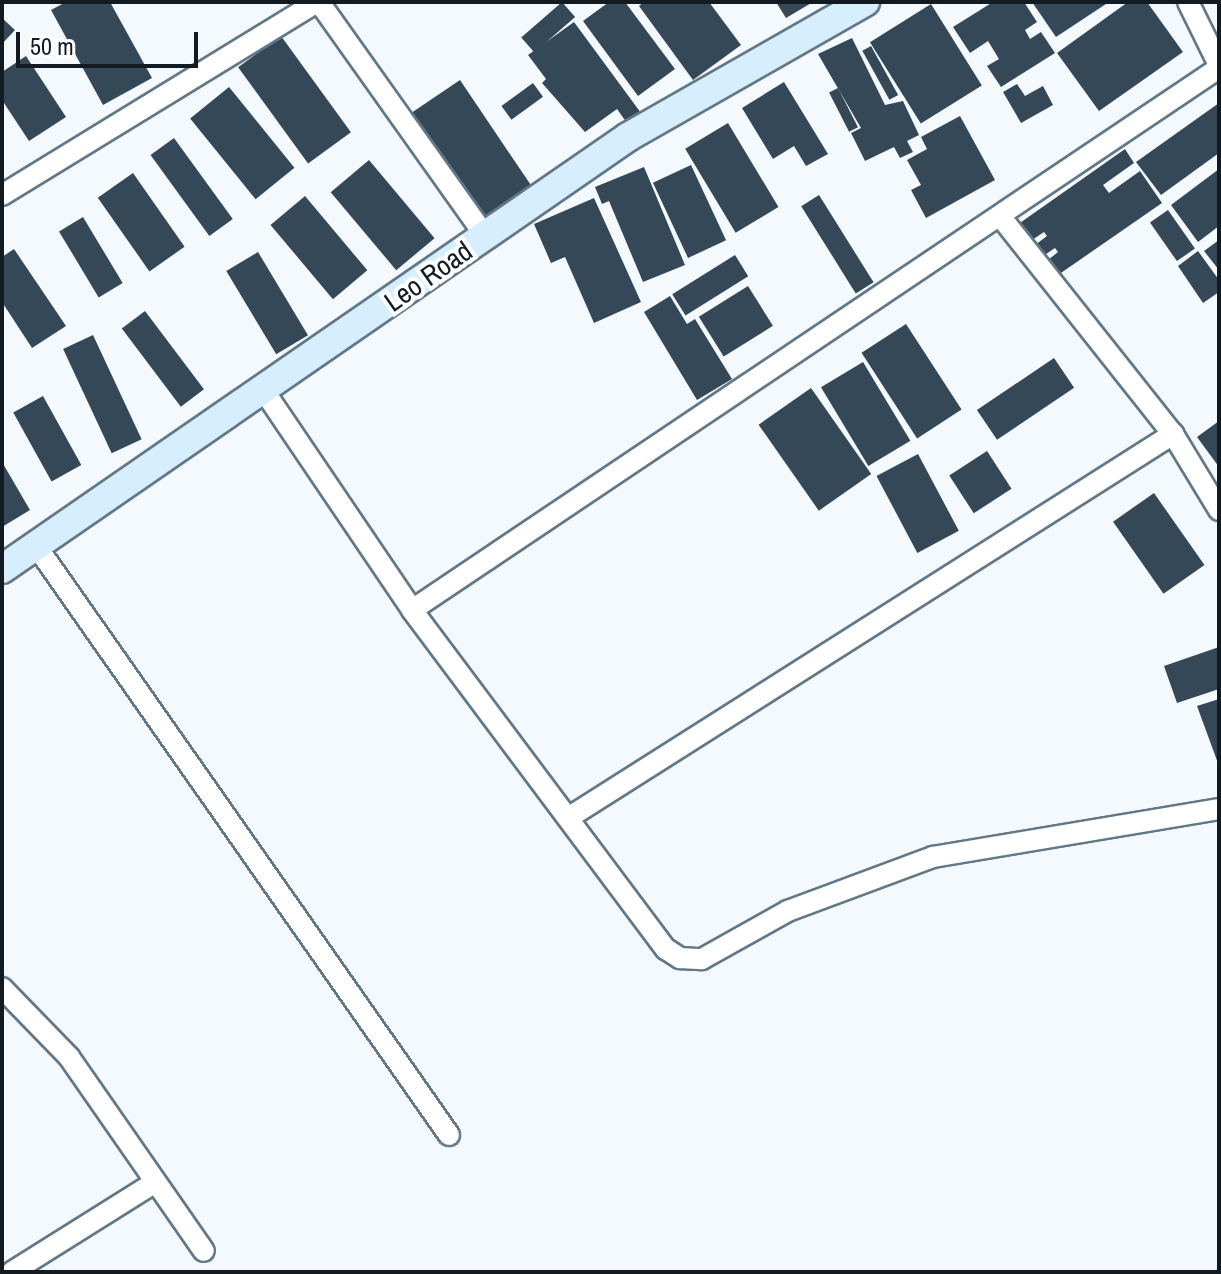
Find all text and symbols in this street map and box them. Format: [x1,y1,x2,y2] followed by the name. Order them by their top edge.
[20,16,202,66] scale bar
[30,30,74,62] text: 50 m
[378,234,478,318] street label: Leo Road

